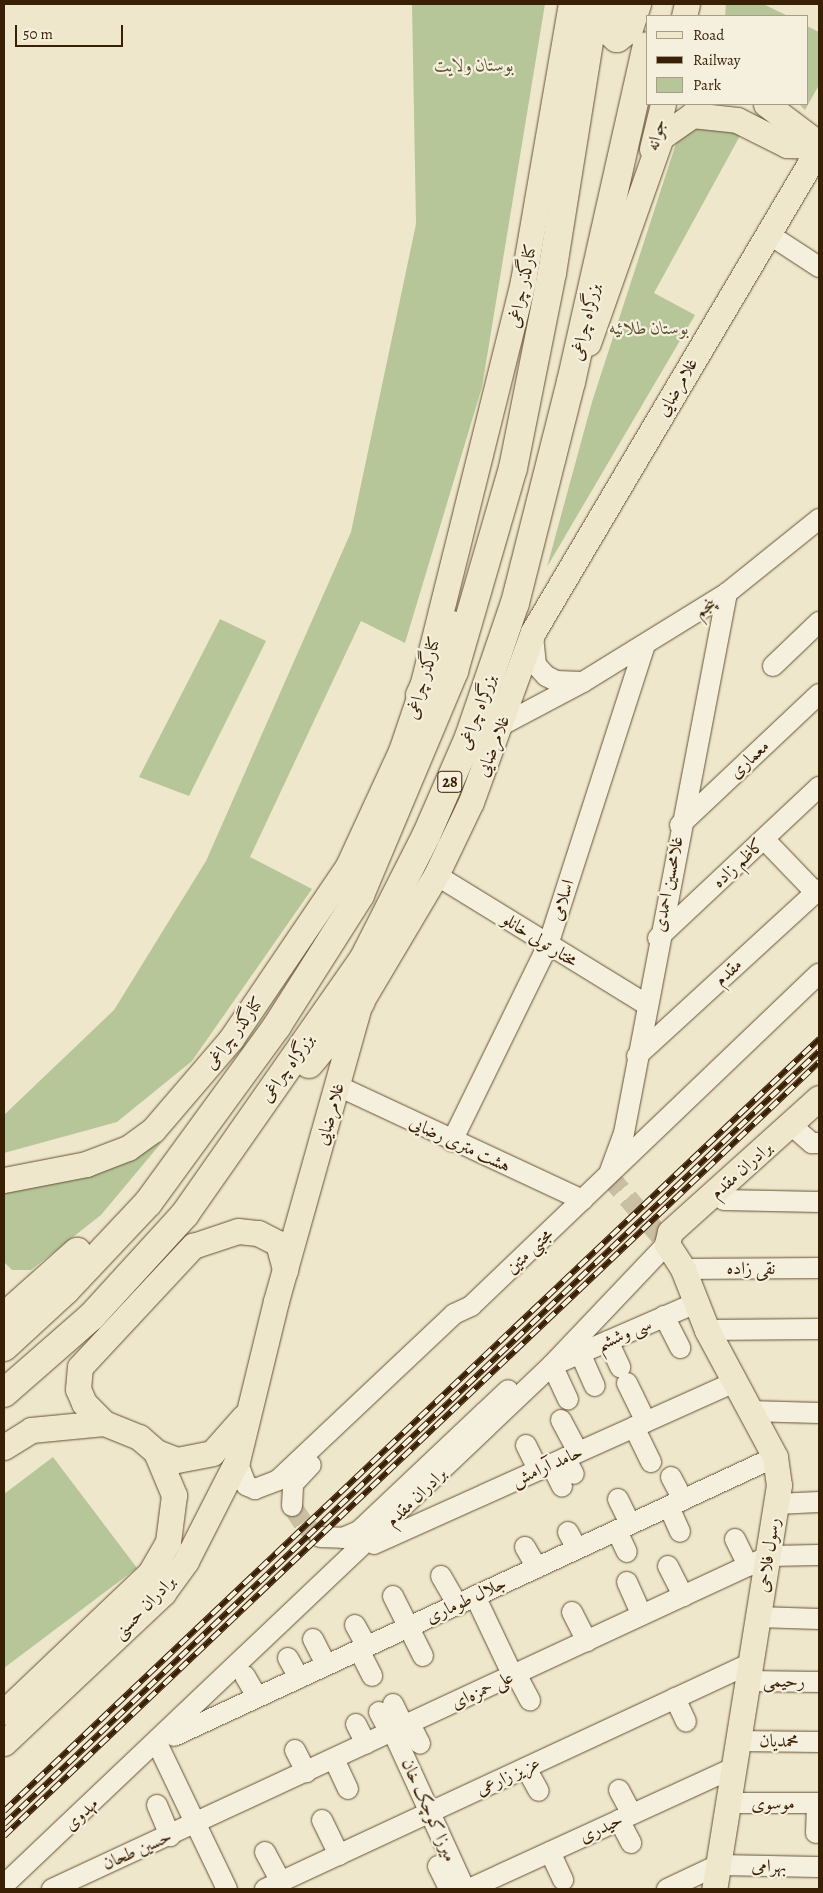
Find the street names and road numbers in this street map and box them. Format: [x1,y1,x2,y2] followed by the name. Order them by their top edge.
[642,117,670,153] street label: جوانه
[503,242,541,330] street label: کنارگذر چراغی
[566,281,604,363] street label: بزرگراه چراغی
[652,354,702,420] street label: غلامرضایی
[690,592,720,622] street label: پنجم
[401,634,445,722] street label: کنارگذر چراغی
[453,671,501,753] street label: بزرگراه چراغی
[471,712,515,780] street label: غلامرضایی
[724,735,774,783] street label: معماری
[436,769,464,796] road number: 28
[648,834,688,934] street label: غلامحسین احمدی
[708,834,768,892] street label: کاظم زاده
[545,877,579,923] street label: اسلامی
[498,908,582,972] street label: مختار تولی خانلو
[710,954,746,990] street label: مقدم
[200,992,268,1074] street label: کنارگذر چراغی
[256,1030,318,1106] street label: بزرگراه چراغی
[311,1080,349,1148] street label: غلامرضایی
[406,1111,514,1177] street label: هشت متری رضایی
[706,1137,776,1203] street label: برادران مقدم
[501,1224,557,1278] street label: مجتبی متین
[726,1257,776,1279] street label: نقی زاده
[593,1313,655,1355] street label: سی وششم
[508,1441,586,1491] street label: حامد آرامش
[381,1463,451,1531] street label: برادران مقدم
[751,1516,785,1594] street label: رسول فلاحی
[108,1571,180,1643] street label: برادران حسنی
[422,1572,510,1628] street label: جلال طوماری
[447,1666,517,1714] street label: علی حمزه‌ای
[763,1670,805,1692] street label: رحیمی
[759,1730,799,1752] street label: محمدیان
[472,1752,544,1800] street label: عزیز زارعی
[397,1755,461,1865] street label: میرزا کوچک خان
[751,1792,795,1814] street label: موسوی
[59,1793,103,1835] street label: مهدوی
[576,1809,626,1847] street label: حیدری
[99,1825,175,1875] street label: حسین طحان
[751,1855,787,1877] street label: بهرامی

